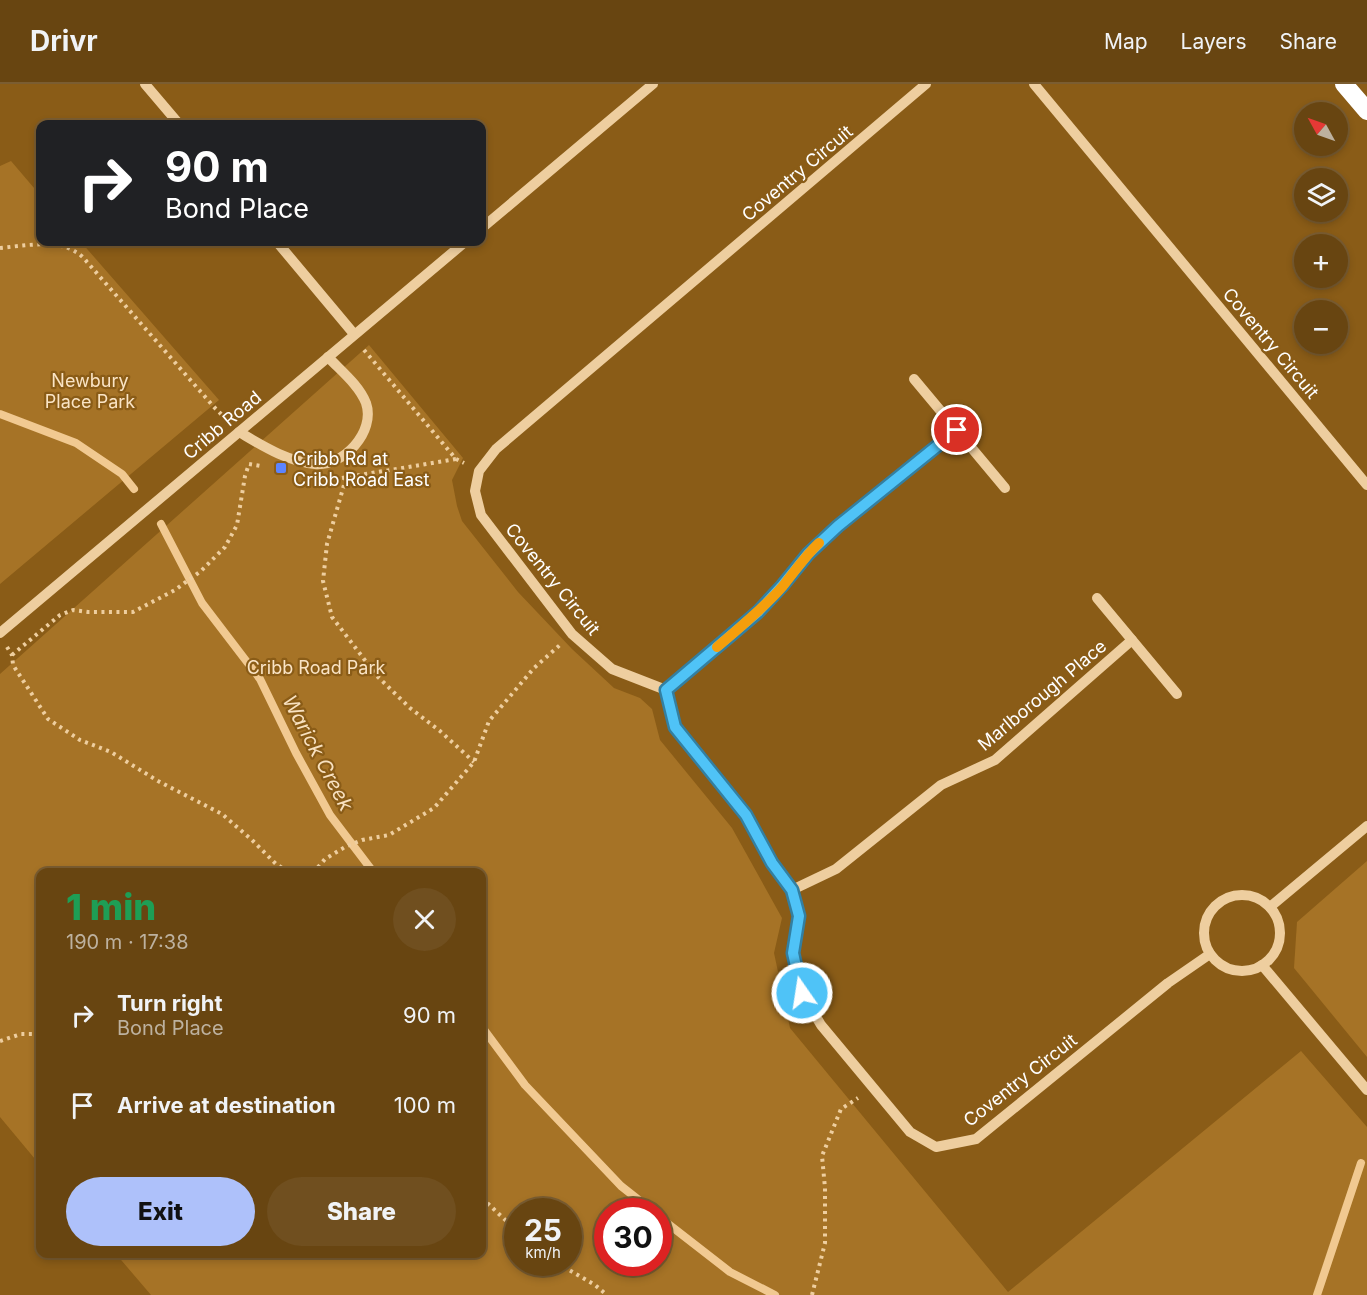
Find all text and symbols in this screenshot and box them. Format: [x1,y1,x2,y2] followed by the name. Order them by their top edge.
[30,24,98,58] text: Drivr
[1104,29,1148,54] text: Map
[1181,29,1247,54] text: Layers
[1280,29,1337,54] text: Share
[1294,102,1348,156] north arrow
[1294,102,1348,354] map controls
[737,121,857,225] street label: Coventry Circuit
[165,141,269,192] text: 90 m
[66,144,144,222] icon: right
[1294,168,1348,222] button: layers
[165,192,309,225] text: Bond Place
[1294,234,1348,288] button: +
[1219,283,1323,403] street label: Coventry Circuit
[1294,300,1348,354] button: −
[45,370,135,412] park label: Newbury Place Park
[179,386,265,464] street label: Cribb Road
[931,404,982,455] pin
[940,413,973,446] icon: arrive
[293,448,430,490] place label: Cribb Rd at Cribb Road East
[274,461,288,475] marker: Cribb Rd at Cribb Road East
[501,519,605,639] street label: Coventry Circuit
[974,635,1110,755] street label: Marlborough Place
[247,657,385,678] park label: Cribb Road Park
[277,691,359,816] water label: Warick Creek
[66,885,156,929] text: 1 min
[393,888,456,951] button: close
[66,930,189,954] text: 190 m · 17:38
[770,961,834,1025] position arrow
[117,990,223,1016] text: Turn right
[66,999,99,1032] icon: right
[403,1002,456,1028] text: 90 m
[117,1016,224,1040] text: Bond Place
[959,1029,1081,1131] street label: Coventry Circuit
[66,1089,99,1122] icon: arrive
[117,1092,336,1118] text: Arrive at destination
[394,1092,456,1118] text: 100 m
[66,1177,255,1246] button: Exit
[267,1177,456,1246] button: Share
[594,1198,672,1276] speed limit sign: 30
[524,1212,562,1248] text: 25
[525,1243,561,1262] text: km/h

